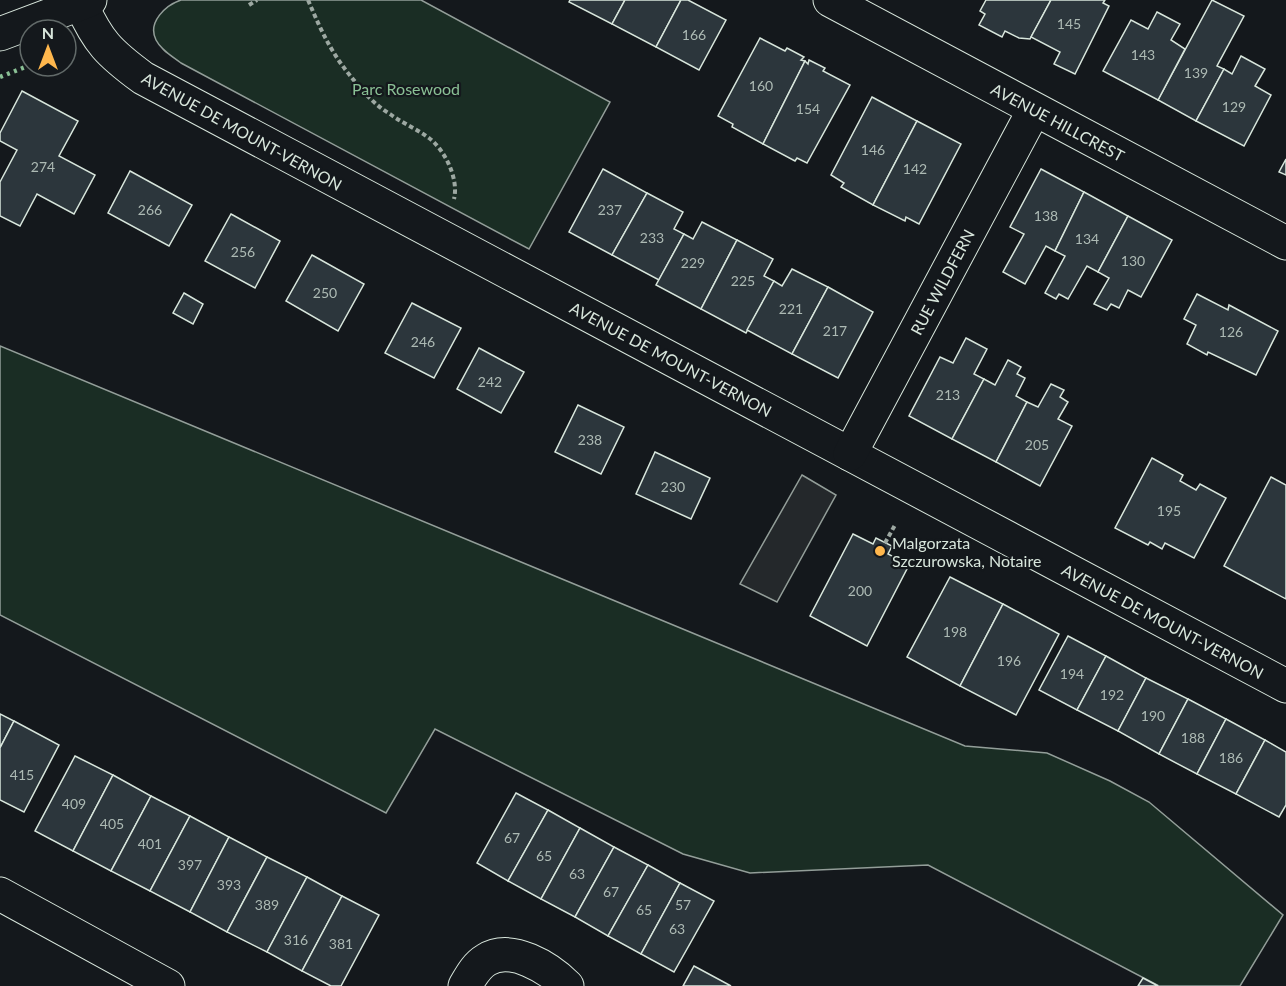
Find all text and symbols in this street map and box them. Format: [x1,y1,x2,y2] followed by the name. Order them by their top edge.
[1057,15,1081,32] house number: 145
[18,18,78,78] north arrow
[42,23,54,42] text: N
[682,26,706,43] house number: 166
[1131,46,1155,63] house number: 143
[1184,64,1208,81] house number: 139
[139,68,345,194] street label: AVENUE DE MOUNT-VERNON
[749,77,773,94] house number: 160
[352,79,460,98] park label: Parc Rosewood
[988,79,1128,165] street label: AVENUE HILLCREST
[1222,98,1246,115] house number: 129
[796,100,820,117] house number: 154
[861,141,885,158] house number: 146
[31,158,55,175] house number: 274
[903,160,927,177] house number: 142
[138,201,162,218] house number: 266
[598,201,622,218] house number: 237
[1034,207,1058,224] house number: 138
[906,226,978,338] street label: RUE WILDFERN
[640,229,664,246] house number: 233
[1075,230,1099,247] house number: 134
[231,243,255,260] house number: 256
[1121,252,1145,269] house number: 130
[681,254,705,271] house number: 229
[731,272,755,289] house number: 225
[313,284,337,301] house number: 250
[567,298,775,420] street label: AVENUE DE MOUNT-VERNON
[779,300,803,317] house number: 221
[823,322,847,339] house number: 217
[1219,323,1243,340] house number: 126
[411,333,435,350] house number: 246
[478,373,502,390] house number: 242
[936,386,960,403] house number: 213
[578,431,602,448] house number: 238
[1025,436,1049,453] house number: 205
[661,478,685,495] house number: 230
[1157,502,1181,519] house number: 195
[892,533,1041,570] place label: Malgorzata Szczurowska, Notaire
[873,544,887,558] marker: Malgorzata Szczurowska, Notaire
[1059,560,1267,682] street label: AVENUE DE MOUNT-VERNON
[848,582,872,599] house number: 200
[943,623,967,640] house number: 198
[997,652,1021,669] house number: 196
[1060,665,1084,682] house number: 194
[1100,686,1124,703] house number: 192
[1141,707,1165,724] house number: 190
[1181,729,1205,746] house number: 188
[1219,749,1243,766] house number: 186
[10,766,34,783] house number: 415
[62,795,86,812] house number: 409
[100,815,124,832] house number: 405
[504,829,520,846] house number: 67
[138,835,162,852] house number: 401
[536,847,552,864] house number: 65
[178,856,202,873] house number: 397
[569,865,585,882] house number: 63
[217,876,241,893] house number: 393
[603,883,619,900] house number: 67
[255,896,279,913] house number: 389
[675,896,691,913] house number: 57
[636,901,652,918] house number: 65
[669,920,685,937] house number: 63
[284,931,308,948] house number: 316
[329,935,353,952] house number: 381

